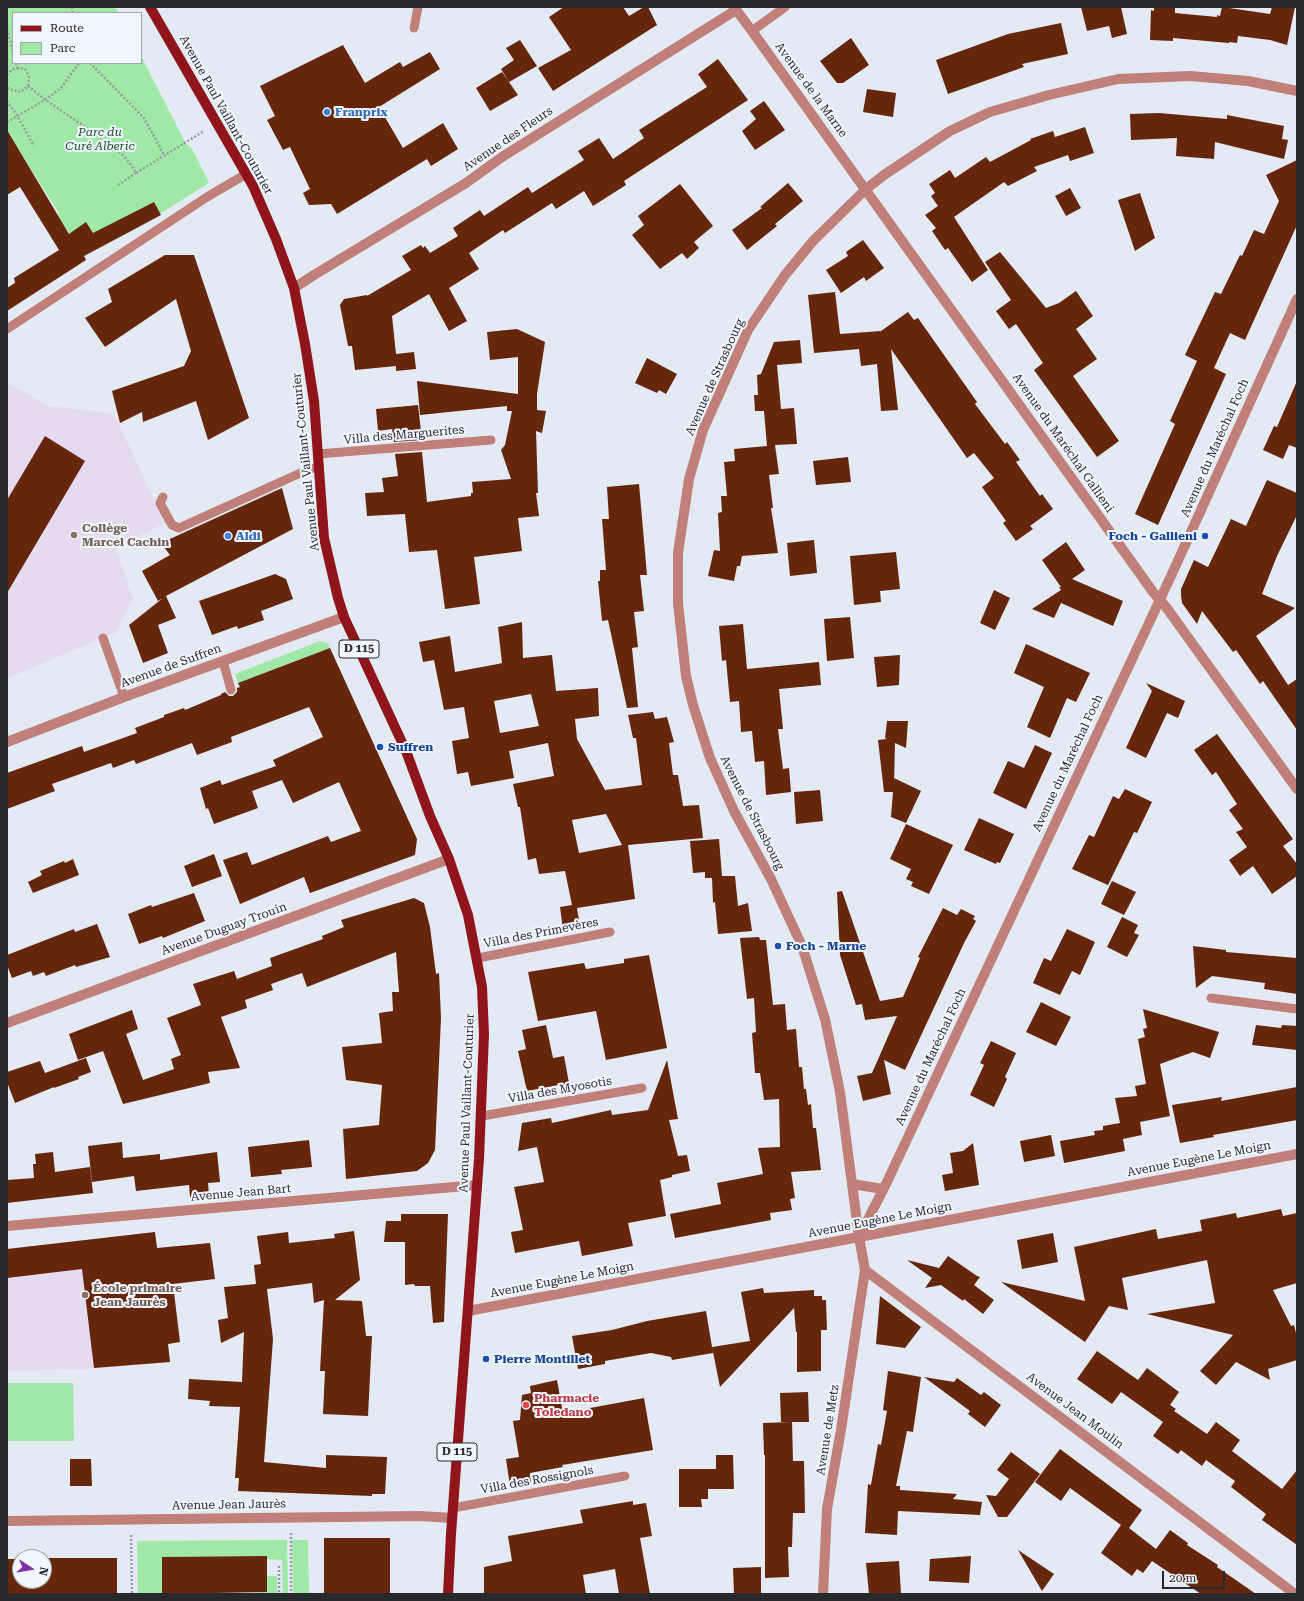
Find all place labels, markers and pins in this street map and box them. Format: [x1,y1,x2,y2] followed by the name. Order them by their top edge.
[335,105,387,119] place label: Franprix
[322,107,332,117] marker: Franprix
[82,521,169,549] place label: Collège Marcel Cachin
[236,529,261,543] place label: Aldi
[1109,529,1197,543] place label: Foch - Gallieni
[69,530,79,540] marker: Collège Marcel Cachin
[223,531,233,541] marker: Aldi
[1200,531,1210,541] marker: Foch - Gallieni
[388,740,433,754] place label: Suffren
[375,742,385,752] marker: Suffren
[786,939,866,953] place label: Foch - Marne
[773,941,783,951] marker: Foch - Marne
[93,1281,182,1309] place label: École primaire Jean Jaurès
[80,1290,90,1300] marker: École primaire Jean Jaurès
[494,1352,590,1366] place label: Pierre Montillet
[481,1354,491,1364] marker: Pierre Montillet
[534,1391,599,1419] place label: Pharmacie Toledano
[521,1400,531,1410] marker: Pharmacie Toledano

